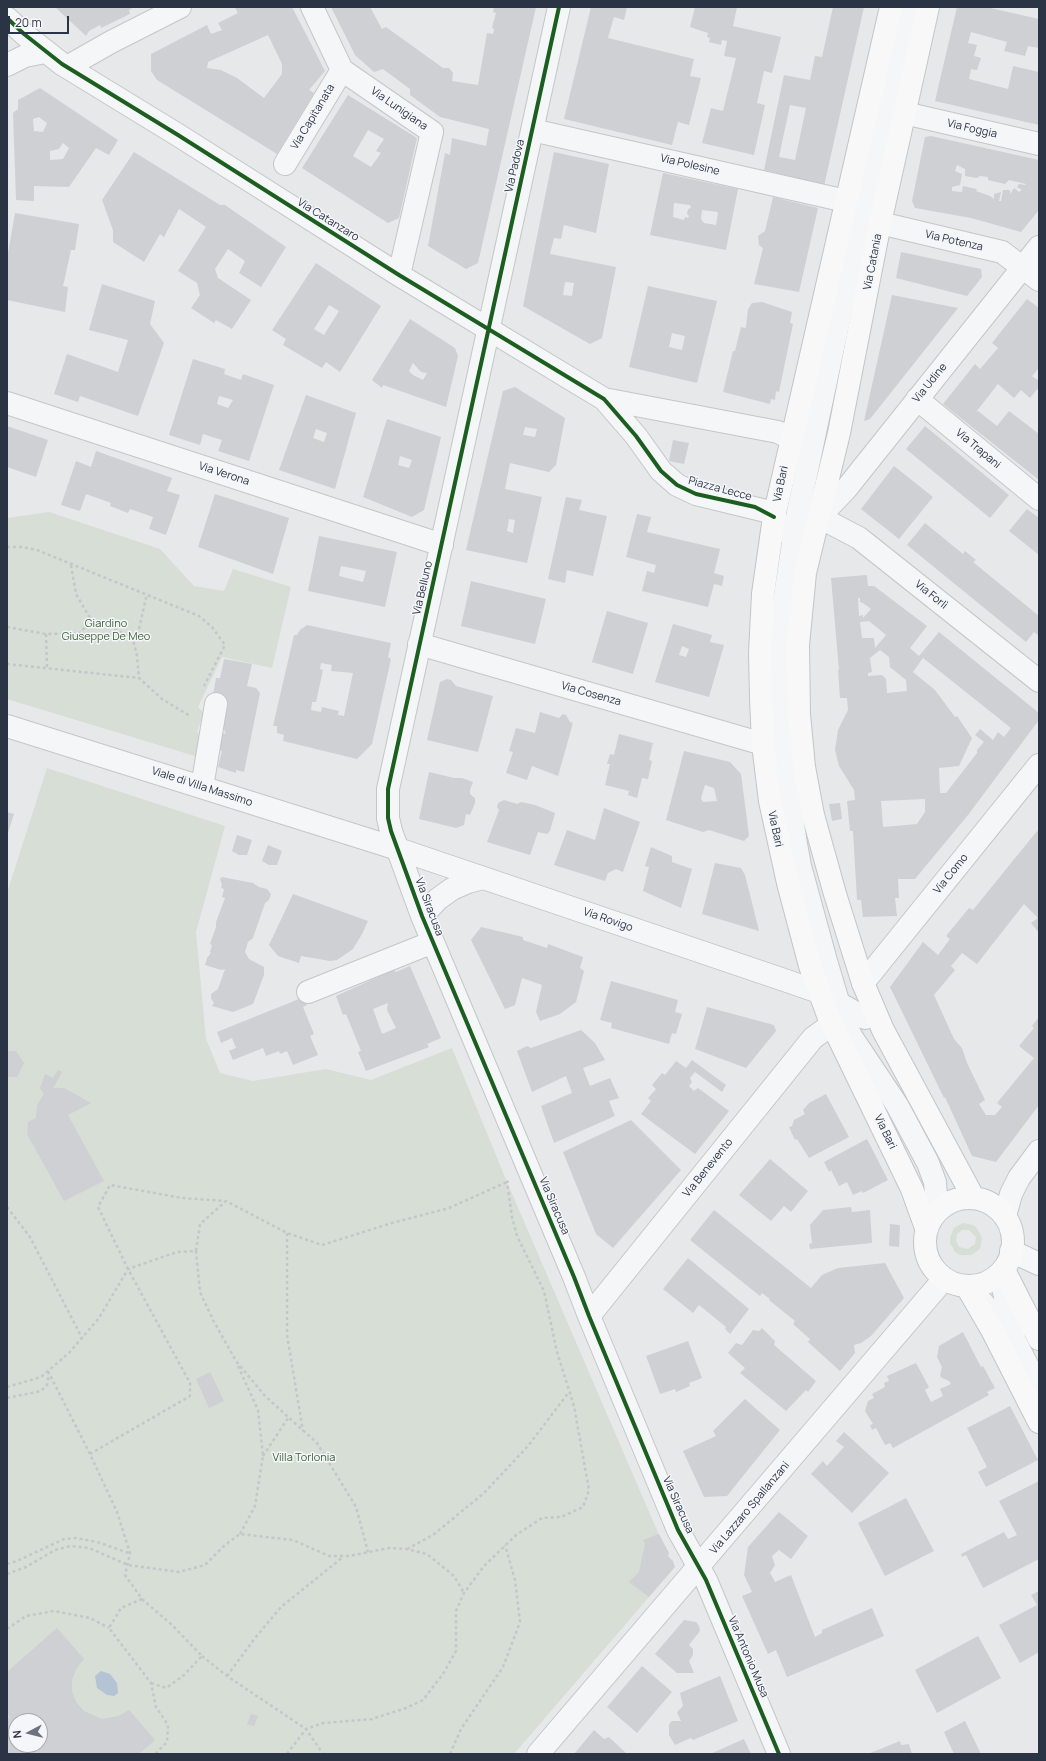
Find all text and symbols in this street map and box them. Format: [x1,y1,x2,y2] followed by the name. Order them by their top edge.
[10,8,71,34] scale bar
[15,14,42,31] text: 20 m
[288,82,338,152] street label: Via Capitanata
[368,85,430,133] street label: Via Lunigiana
[946,117,998,141] street label: Via Foggia
[502,138,528,194] street label: Via Padova
[659,152,721,178] street label: Via Polesine
[295,196,361,244] street label: Via Catanzaro
[924,228,984,254] street label: Via Potenza
[861,233,885,291] street label: Via Catania
[910,361,950,405] street label: Via Udine
[953,426,1003,472] street label: Via Trapani
[197,460,251,488] street label: Via Verona
[771,465,791,503] street label: Via Bari
[687,474,753,504] street label: Piazza Lecce
[410,560,436,616] street label: Via Belluno
[912,578,950,612] street label: Via Forlì
[62,617,150,643] park label: Giardino Giuseppe De Meo
[559,679,623,709] street label: Via Cosenza
[150,764,254,810] street label: Viale di Villa Massimo
[765,810,785,848] street label: Via Bari
[931,851,971,897] street label: Via Como
[412,876,446,938] street label: Via Siracusa
[581,905,635,935] street label: Via Rovigo
[871,1113,899,1151] street label: Via Bari
[680,1136,736,1200] street label: Via Benevento
[536,1175,572,1237] street label: Via Siracusa
[273,1451,335,1465] park label: Villa Torlonia
[707,1459,793,1557] street label: Via Lazzaro Spallanzani
[660,1474,696,1536] street label: Via Siracusa
[725,1614,771,1700] street label: Via Antonio Musa
[8,1713,48,1753] north arrow
[9,1730,25,1739] text: N

